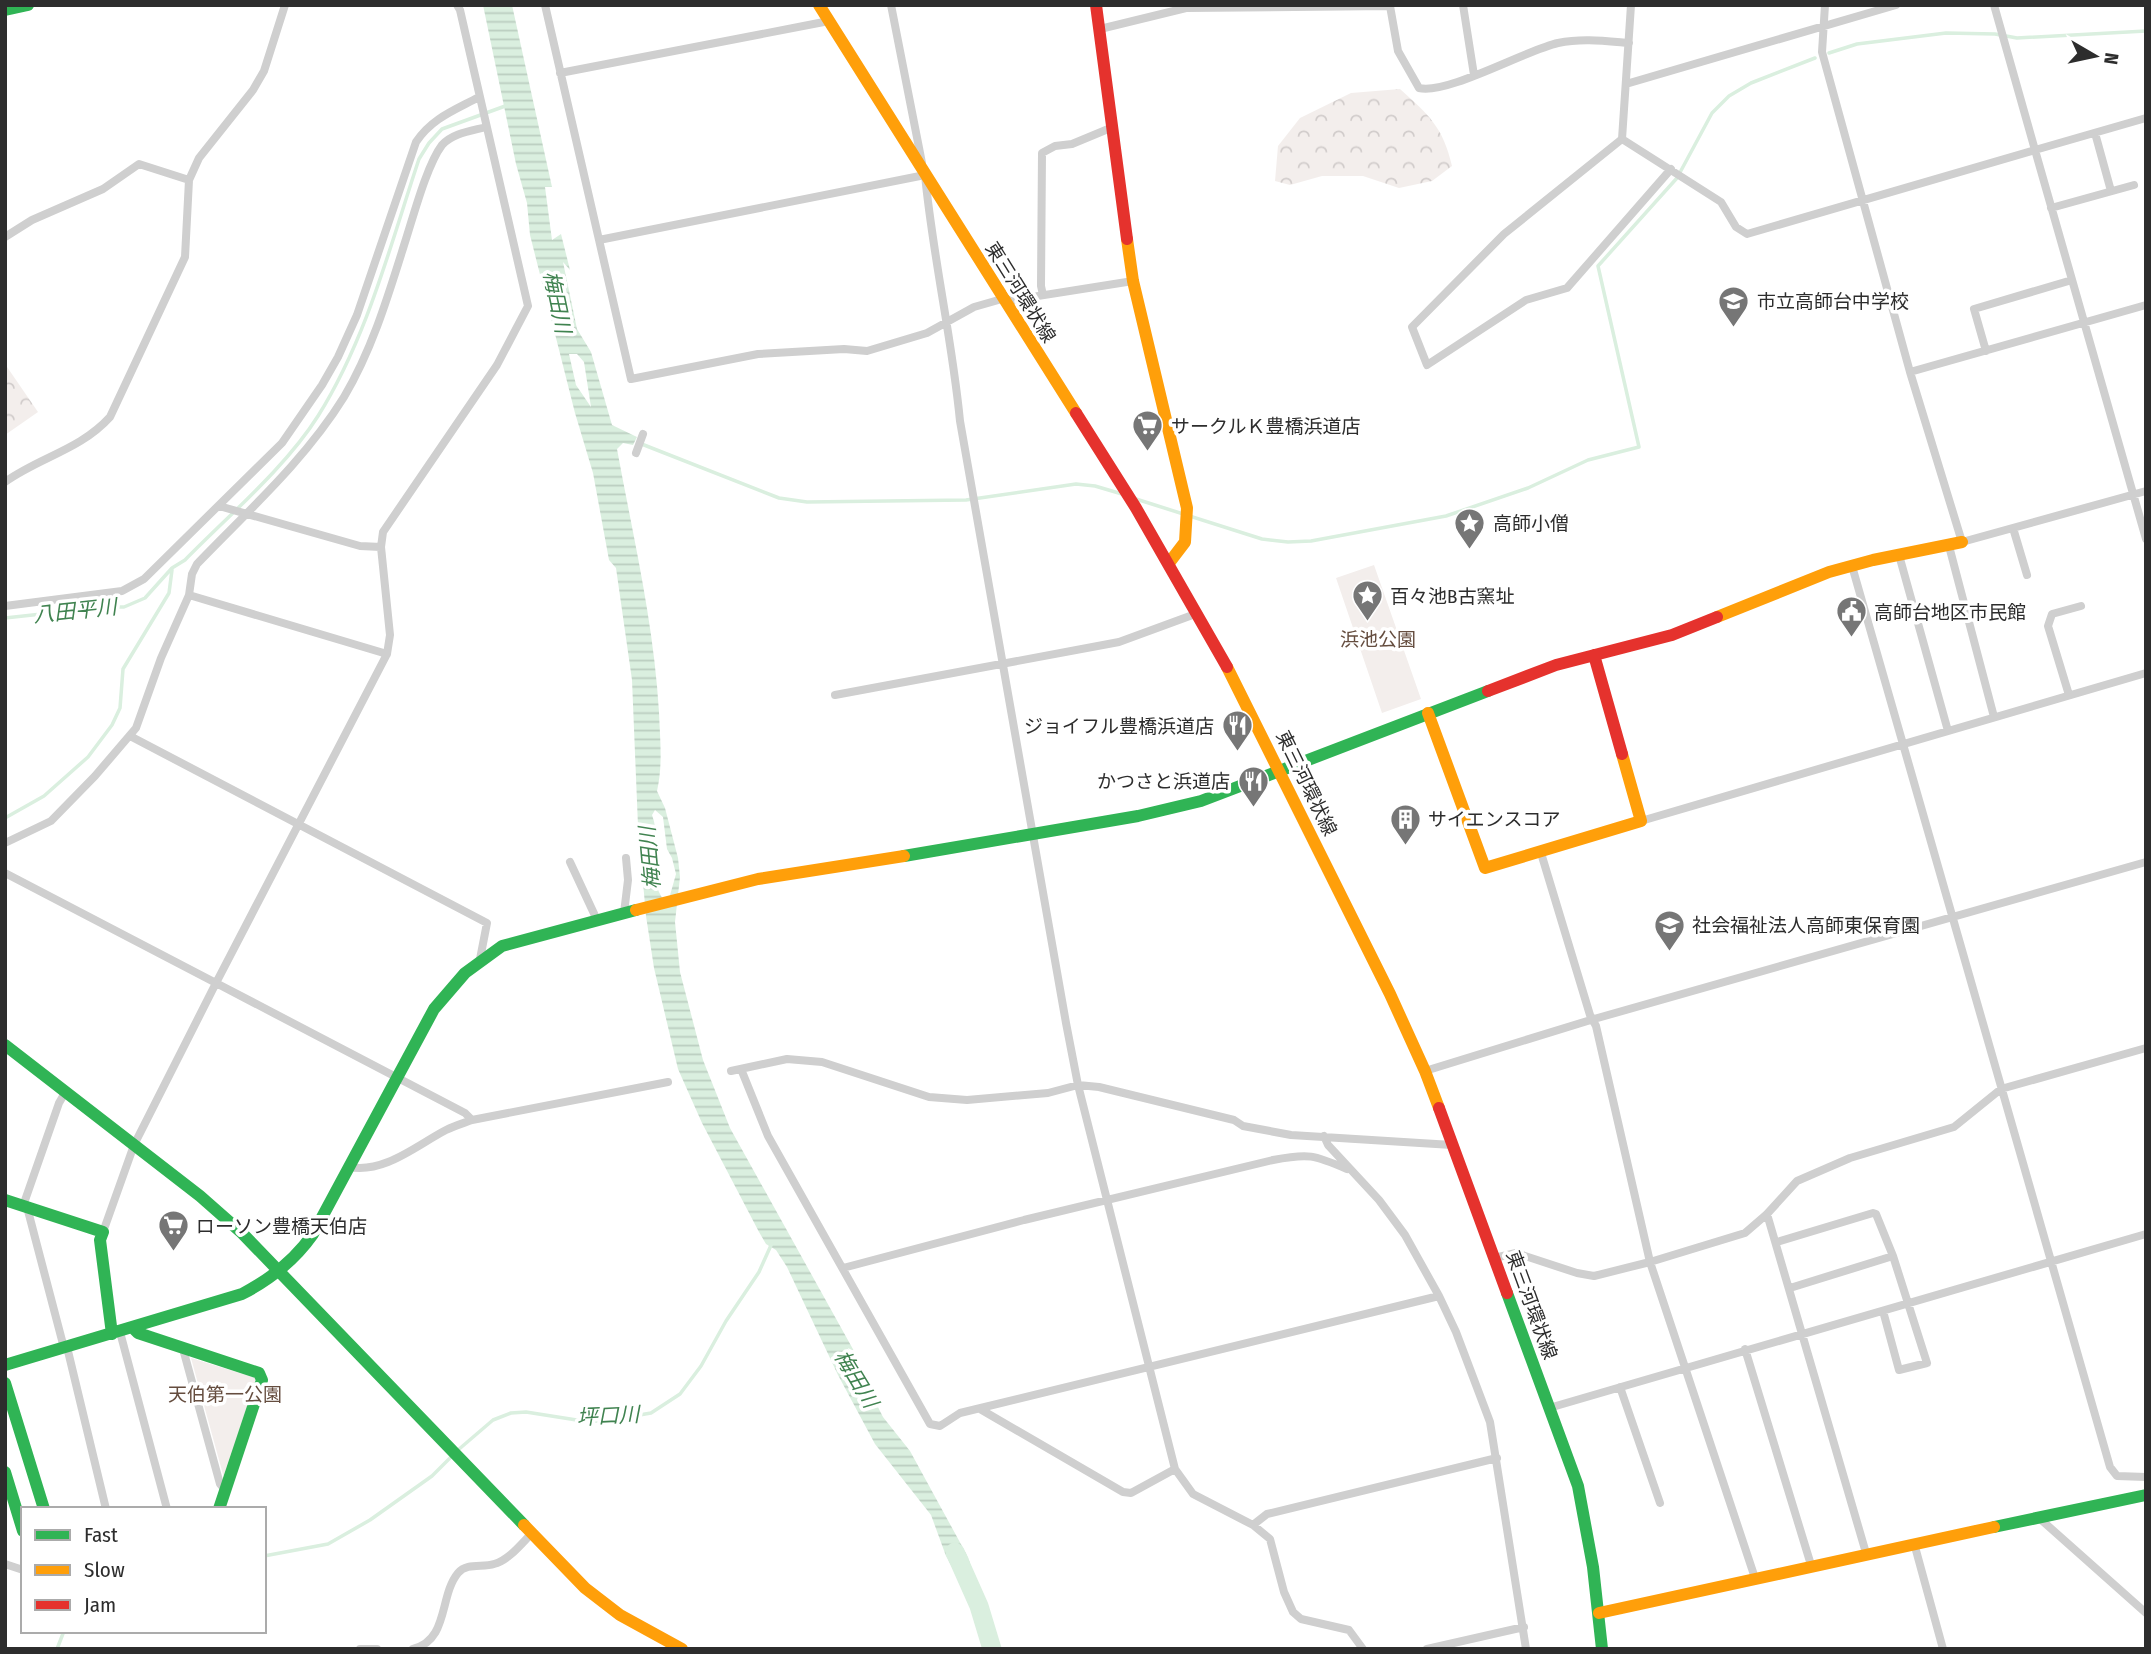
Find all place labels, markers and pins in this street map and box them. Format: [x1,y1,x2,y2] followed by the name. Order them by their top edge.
[1717,284,1751,328] school or university icon: 市立高師台中学校
[1757,290,1909,313] place label: 市立高師台中学校
[1131,409,1165,453] supermarket icon: サークルＫ豊橋浜道店
[1171,415,1360,438] place label: サークルＫ豊橋浜道店
[1453,506,1487,550] place icon: 高師小僧
[1493,512,1569,535] place label: 高師小僧
[1350,579,1384,623] place icon: 百々池B古窯址
[1390,585,1514,608] place label: 百々池B古窯址
[1834,595,1868,639] public building icon: 高師台地区市民館
[1874,601,2026,624] place label: 高師台地区市民館
[1220,709,1254,753] restaurant icon: ジョイフル豊橋浜道店
[1024,715,1214,738] place label: ジョイフル豊橋浜道店
[1236,764,1270,808] restaurant icon: かつさと浜道店
[1097,770,1230,793] place label: かつさと浜道店
[1388,802,1422,846] building icon: サイエンスコア
[1428,808,1560,831] place label: サイエンスコア
[1652,908,1686,952] school or university icon: 社会福祉法人高師東保育園
[1692,914,1920,937] place label: 社会福祉法人高師東保育園
[156,1209,190,1253] supermarket icon: ローソン豊橋天伯店
[196,1215,367,1238] place label: ローソン豊橋天伯店

